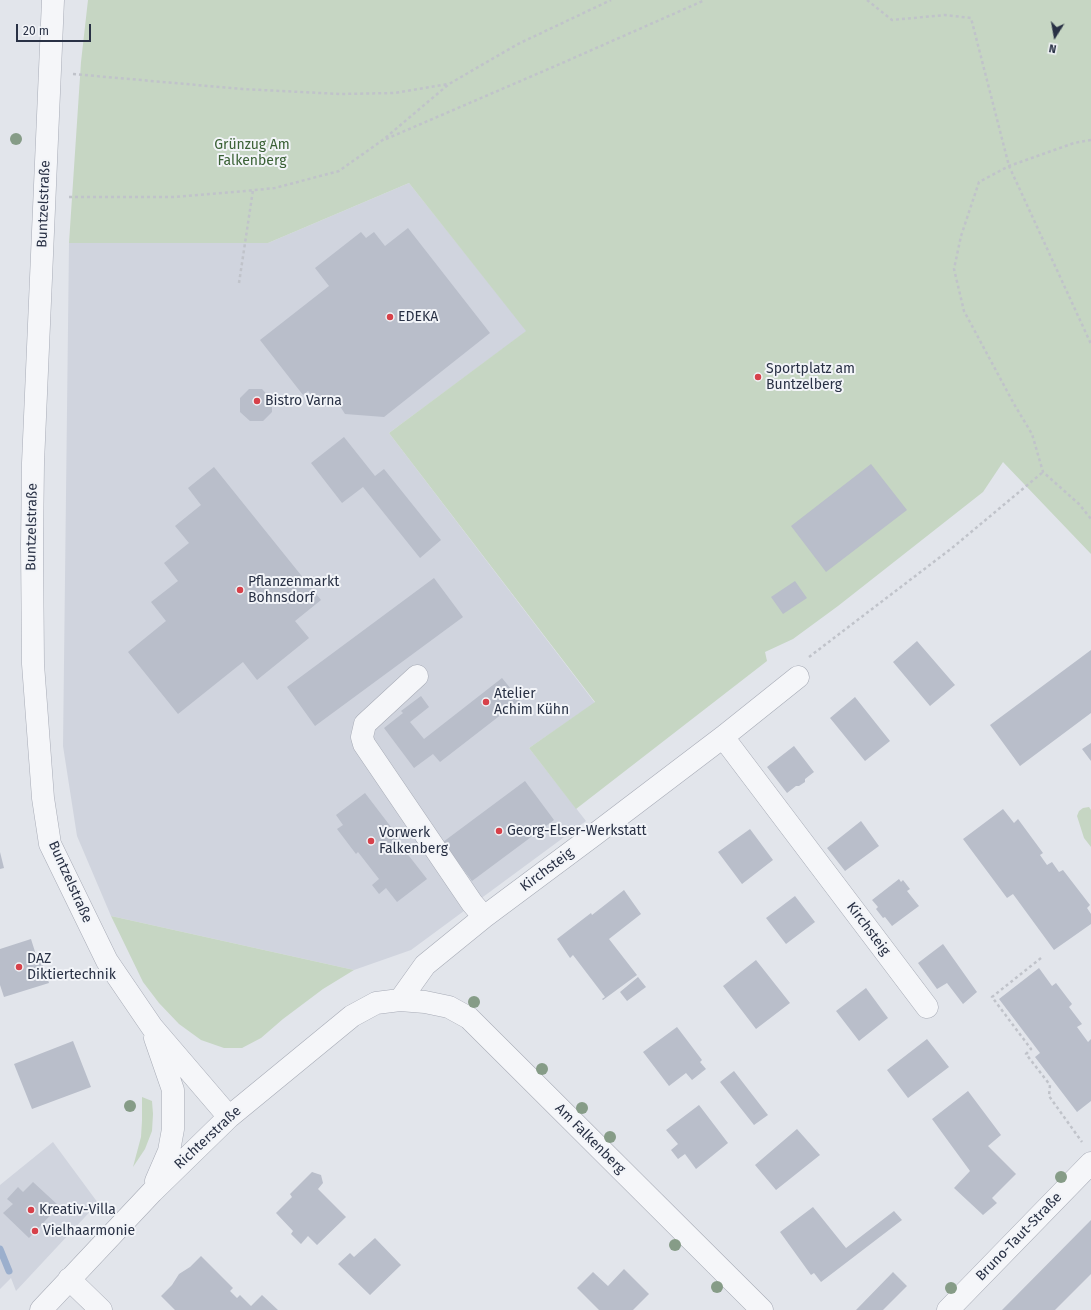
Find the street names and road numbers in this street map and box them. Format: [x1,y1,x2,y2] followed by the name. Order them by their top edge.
[34,160,54,248] street label: Buntzelstraße
[23,483,41,571] street label: Buntzelstraße
[44,839,96,925] street label: Buntzelstraße
[517,845,577,895] street label: Kirchsteig
[843,899,893,959] street label: Kirchsteig
[551,1100,629,1178] street label: Am Falkenberg
[171,1103,245,1173] street label: Richterstraße
[973,1189,1065,1285] street label: Bruno-Taut-Straße

